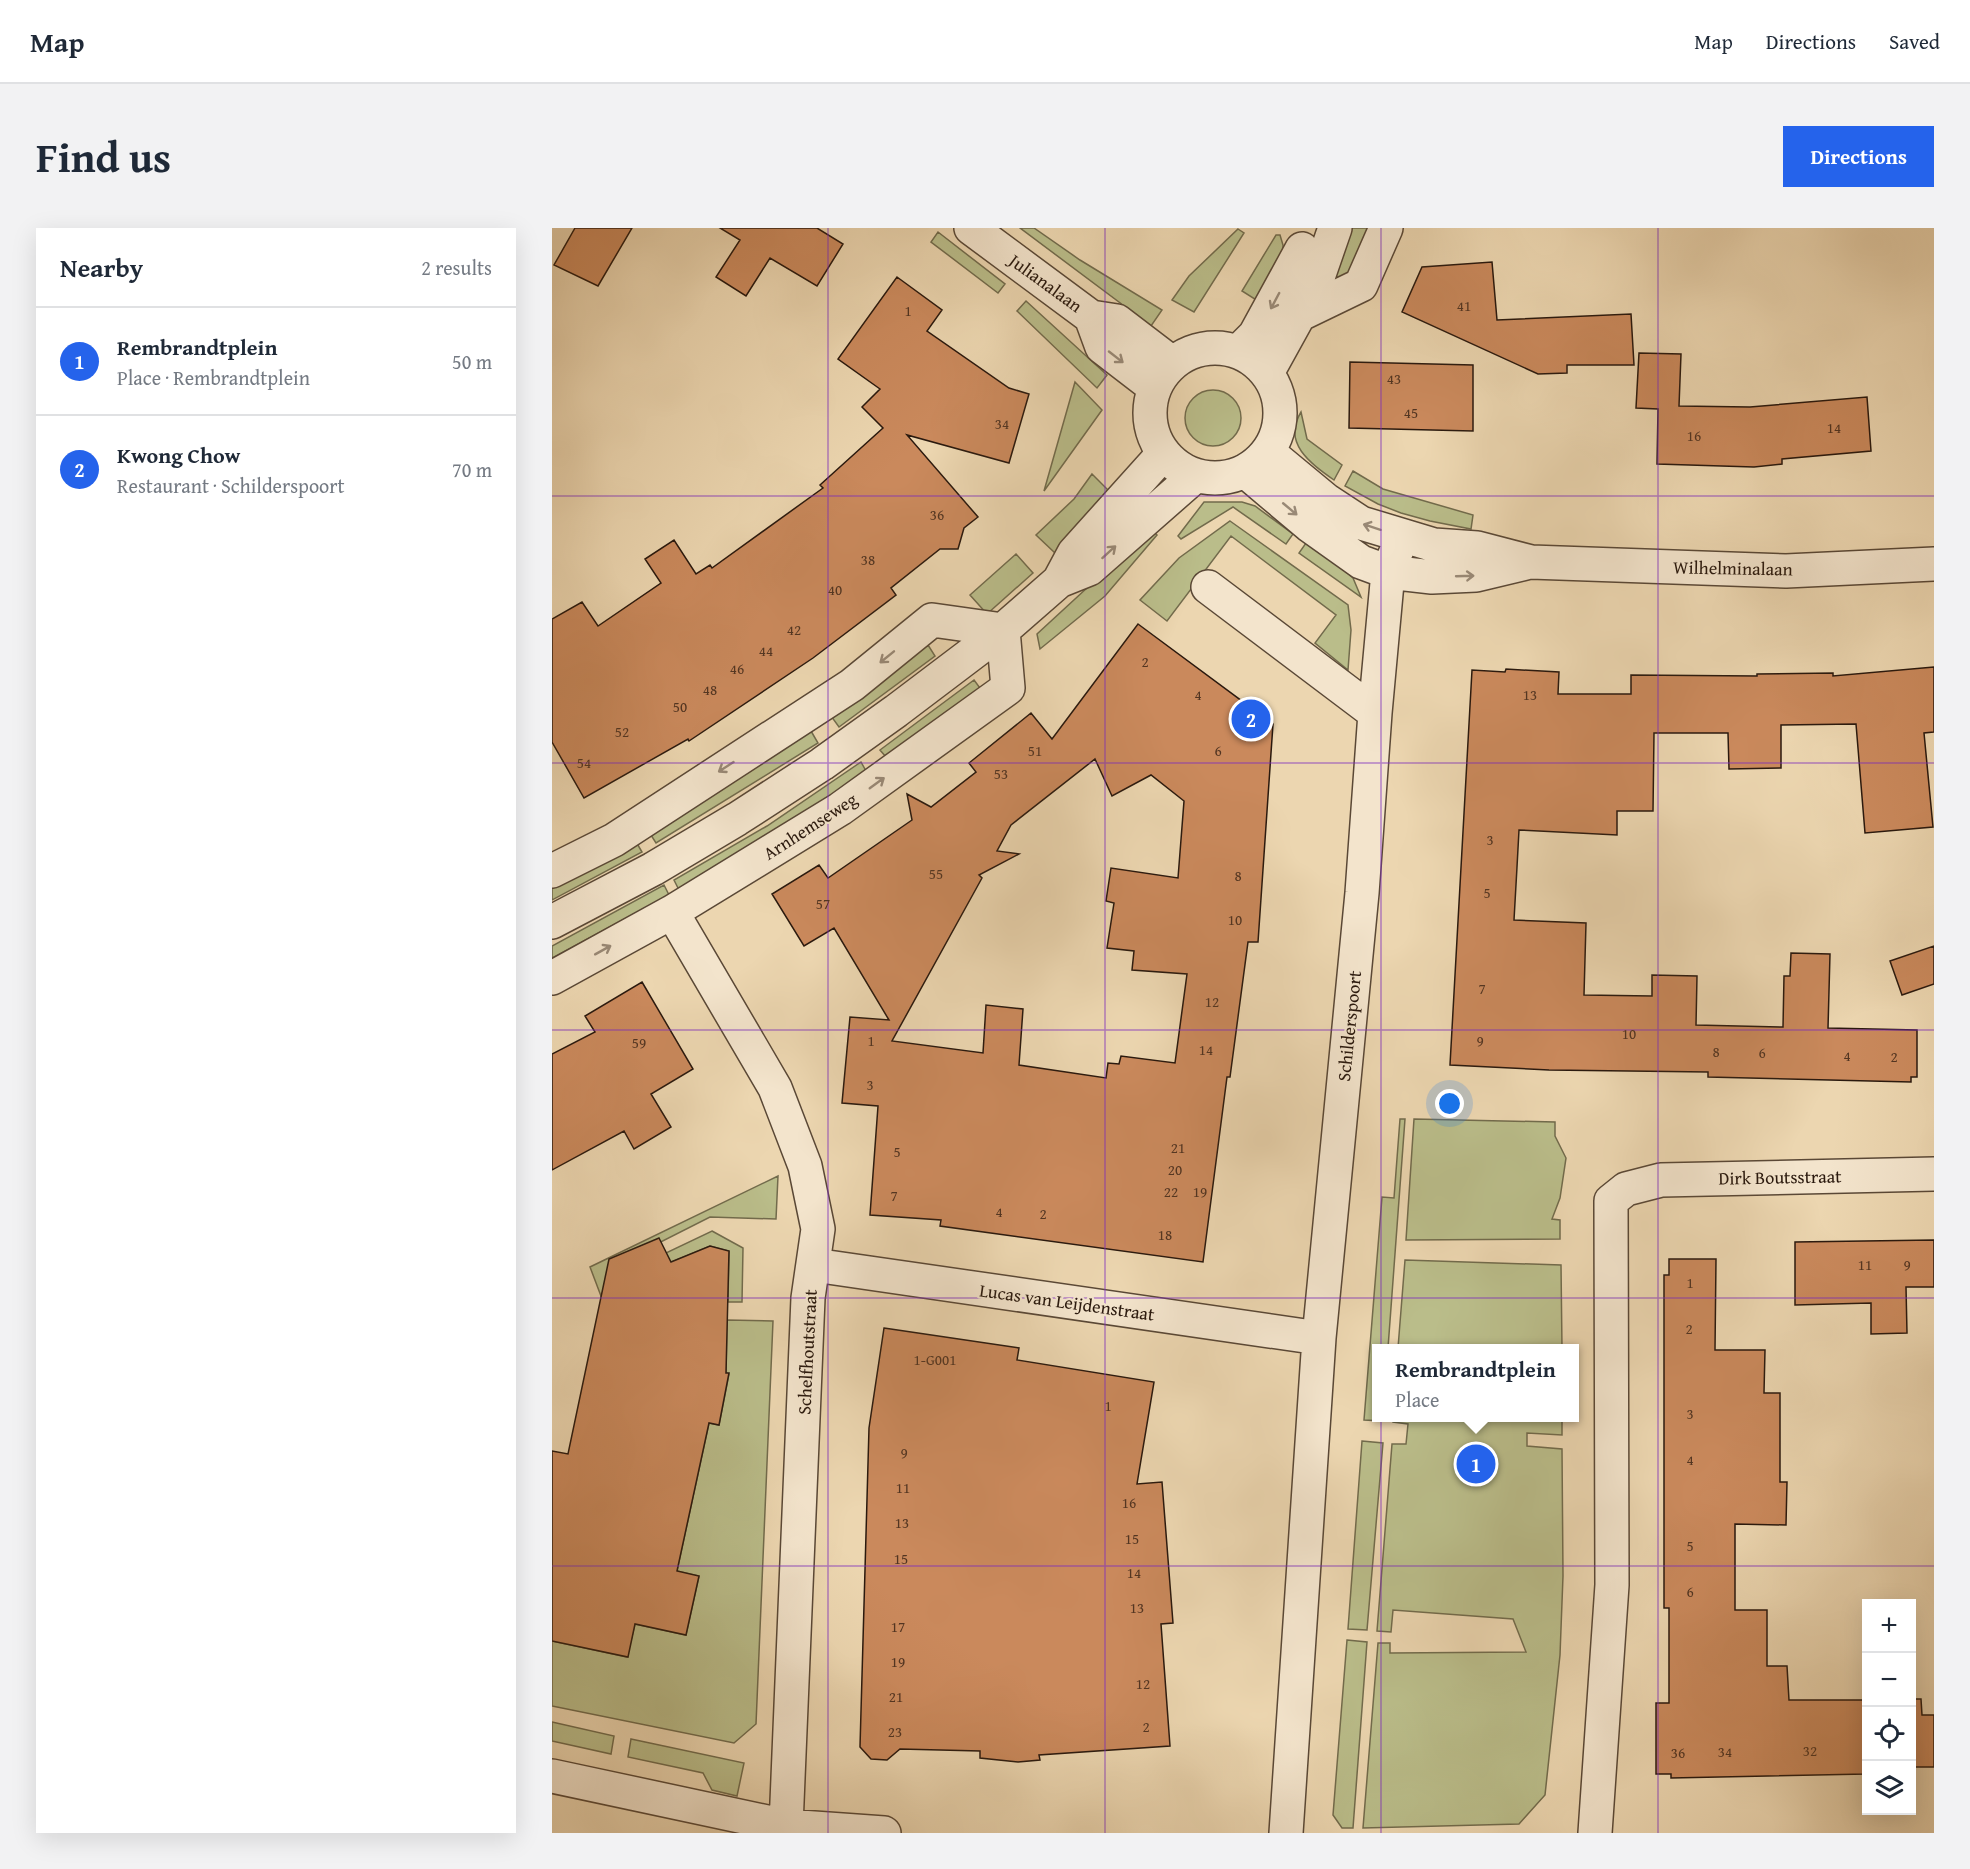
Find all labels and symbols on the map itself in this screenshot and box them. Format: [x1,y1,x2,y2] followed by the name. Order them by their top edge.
[1002,246,1088,319] street label: Julianalaan
[1269,291,1280,309] one-way arrow
[1457,295,1471,316] house number: 41
[904,300,912,321] house number: 1
[1107,351,1123,363] one-way arrow
[1387,368,1401,389] house number: 43
[1404,402,1418,423] house number: 45
[995,413,1009,434] house number: 34
[1827,417,1841,438] house number: 14
[1687,425,1701,446] house number: 16
[1282,502,1298,515] one-way arrow
[930,504,944,525] house number: 36
[1363,520,1382,531] one-way arrow
[1101,545,1116,559] one-way arrow
[861,549,875,570] house number: 38
[1673,553,1793,583] street label: Wilhelminalaan
[1455,570,1475,581] one-way arrow
[828,579,842,600] house number: 40
[787,619,801,640] house number: 42
[759,640,773,661] house number: 44
[879,650,895,663] one-way arrow
[1141,651,1149,672] house number: 2
[730,658,744,679] house number: 46
[703,679,717,700] house number: 48
[1194,684,1202,705] house number: 4
[1523,684,1537,705] house number: 13
[673,696,687,717] house number: 50
[1232,696,1270,742] pin: 2
[615,721,629,742] house number: 52
[1028,740,1042,761] house number: 51
[1214,740,1222,761] house number: 6
[577,752,591,773] house number: 54
[718,761,735,773] one-way arrow
[994,763,1008,784] house number: 53
[869,776,885,789] one-way arrow
[758,785,862,866] street label: Arnhemseweg
[1486,829,1494,850] house number: 3
[929,863,943,884] house number: 55
[1234,865,1242,886] house number: 8
[1483,882,1491,903] house number: 5
[816,893,830,914] house number: 57
[1228,909,1242,930] house number: 10
[594,944,612,955] one-way arrow
[1330,969,1368,1083] street label: Schilderspoort
[1478,978,1486,999] house number: 7
[1205,991,1219,1012] house number: 12
[1622,1023,1636,1044] house number: 10
[867,1030,875,1051] house number: 1
[1476,1030,1484,1051] house number: 9
[632,1032,646,1053] house number: 59
[1199,1039,1213,1060] house number: 14
[1712,1041,1720,1062] house number: 8
[1758,1042,1766,1063] house number: 6
[1843,1045,1851,1066] house number: 4
[1890,1046,1898,1067] house number: 2
[866,1074,874,1095] house number: 3
[1435,1089,1464,1118] your location
[1171,1137,1185,1158] house number: 21
[893,1141,901,1162] house number: 5
[1168,1159,1182,1180] house number: 20
[1718,1162,1842,1192] street label: Dirk Boutsstraat
[1164,1181,1178,1202] house number: 22
[1193,1181,1207,1202] house number: 19
[890,1185,898,1206] house number: 7
[995,1201,1003,1222] house number: 4
[1039,1203,1047,1224] house number: 2
[1158,1224,1172,1245] house number: 18
[1858,1254,1872,1275] house number: 11
[1903,1254,1911,1275] house number: 9
[1686,1272,1694,1293] house number: 1
[978,1276,1157,1328] street label: Lucas van Leijdenstraat
[790,1288,824,1415] street label: Schelfhoutstraat
[1685,1318,1693,1339] house number: 2
[914,1349,956,1370] house number: 1-G001
[1104,1395,1112,1416] house number: 1
[1686,1403,1694,1424] house number: 3
[900,1442,908,1463] house number: 9
[1456,1442,1496,1486] pin: 1
[1686,1449,1694,1470] house number: 4
[896,1477,910,1498] house number: 11
[1122,1492,1136,1513] house number: 16
[895,1512,909,1533] house number: 13
[1125,1528,1139,1549] house number: 15
[1686,1535,1694,1556] house number: 5
[894,1548,908,1569] house number: 15
[1127,1562,1141,1583] house number: 14
[1686,1581,1694,1602] house number: 6
[1130,1597,1144,1618] house number: 13
[891,1616,905,1637] house number: 17
[891,1651,905,1672] house number: 19
[1136,1673,1150,1694] house number: 12
[889,1686,903,1707] house number: 21
[1142,1716,1150,1737] house number: 2
[888,1721,902,1742] house number: 23
[1803,1740,1817,1761] house number: 32
[1718,1741,1732,1762] house number: 34
[1671,1742,1685,1763] house number: 36

